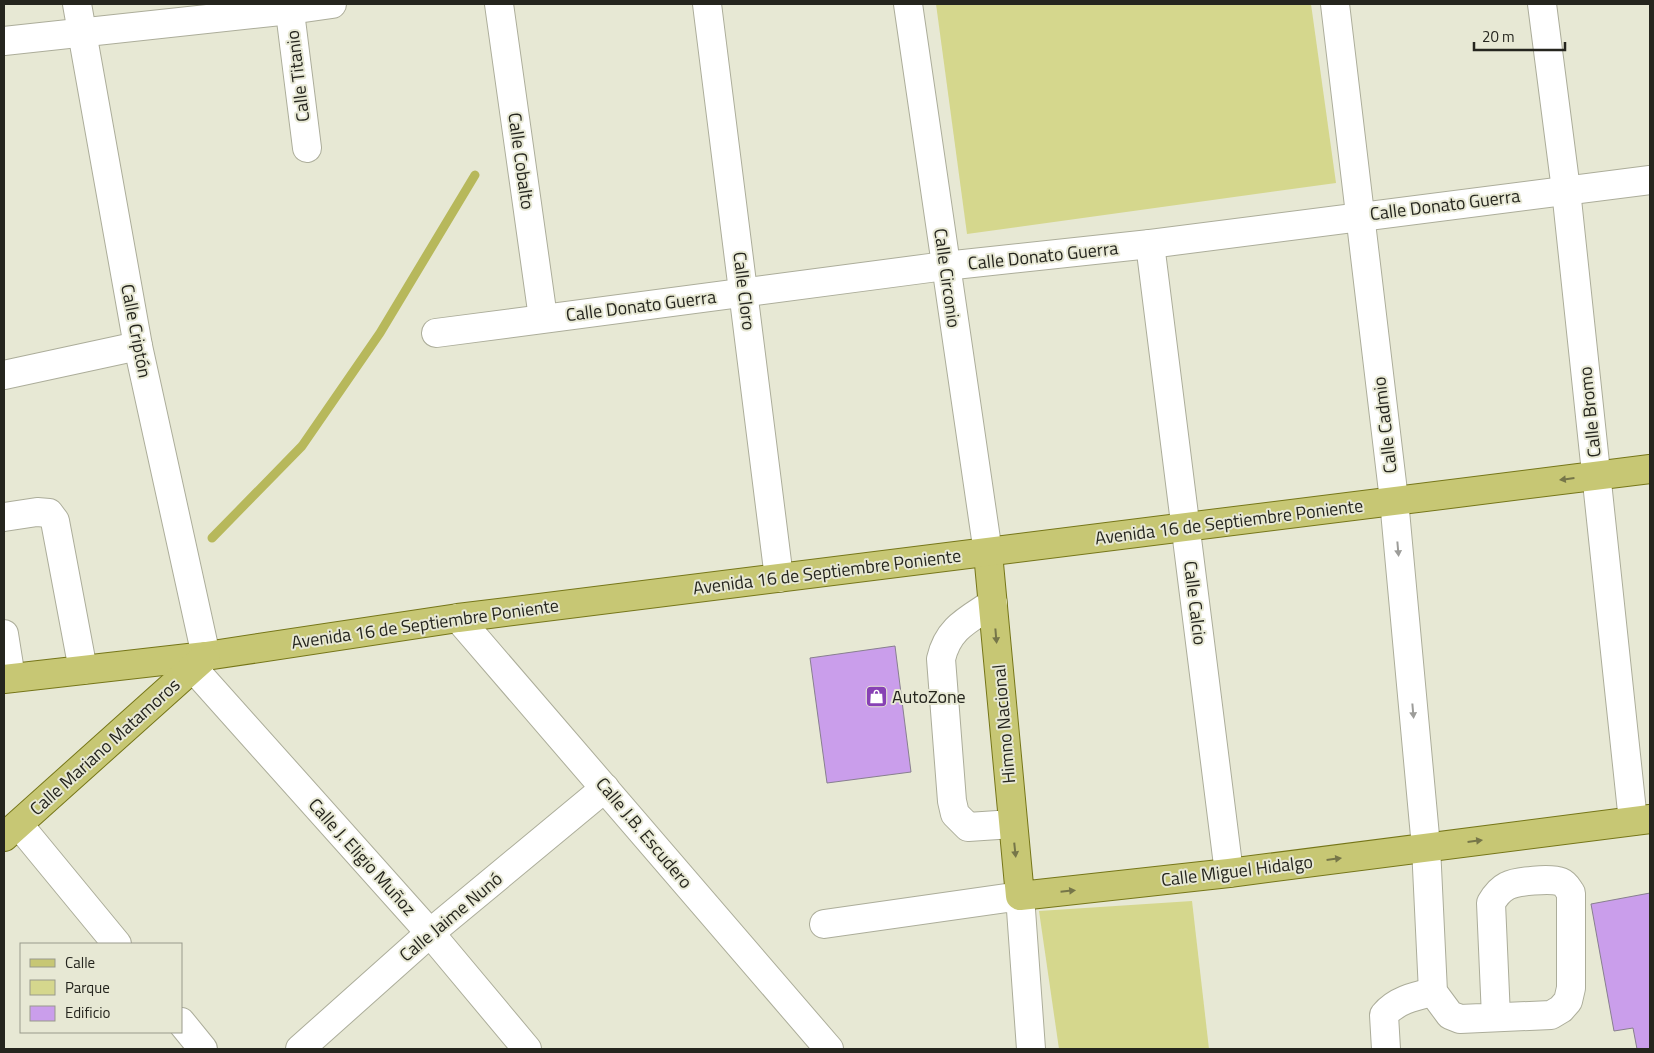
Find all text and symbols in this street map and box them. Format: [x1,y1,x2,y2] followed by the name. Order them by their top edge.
[1474,20,1565,52] scale bar
[1482,25,1515,48] text: 20 m
[278,29,317,123] street label: Calle Titanio
[501,111,542,211] street label: Calle Cobalto
[1368,182,1522,227] street label: Calle Donato Guerra
[927,226,968,329] street label: Calle Circonio
[966,234,1119,277] street label: Calle Donato Guerra
[726,250,763,332] street label: Calle Cloro
[114,282,159,380] street label: Calle Criptón
[564,283,718,328] street label: Calle Donato Guerra
[1571,365,1608,459] street label: Calle Bromo
[1365,375,1404,475] street label: Calle Cadmio
[1559,475,1575,483] one-way arrow
[1093,492,1365,551] street label: Avenida 16 de Septiembre Poniente
[1394,541,1402,557] one-way arrow
[691,542,963,601] street label: Avenida 16 de Septiembre Poniente
[1177,559,1214,646] street label: Calle Calcio
[289,591,560,656] street label: Avenida 16 de Septiembre Poniente
[992,628,1000,644] one-way arrow
[985,663,1022,785] street label: Himno Nacional
[23,671,186,822] street label: Calle Mariano Matamoros
[892,683,966,710] place label: AutoZone
[864,685,888,709] shop icon: AutoZone
[1410,703,1418,719] one-way arrow
[590,771,699,894] street label: Calle J.B. Escudero
[302,792,423,921] street label: Calle J. Eligio Muñoz
[1467,837,1483,845] one-way arrow
[1012,842,1020,858] one-way arrow
[1159,848,1314,893] street label: Calle Miguel Hidalgo
[1326,855,1342,863] one-way arrow
[393,865,508,968] street label: Calle Jaime Nunó
[1061,887,1077,895] one-way arrow
[20,943,182,1033] legend
[65,951,95,974] text: Calle
[65,976,110,999] text: Parque
[65,1001,110,1024] text: Edificio

